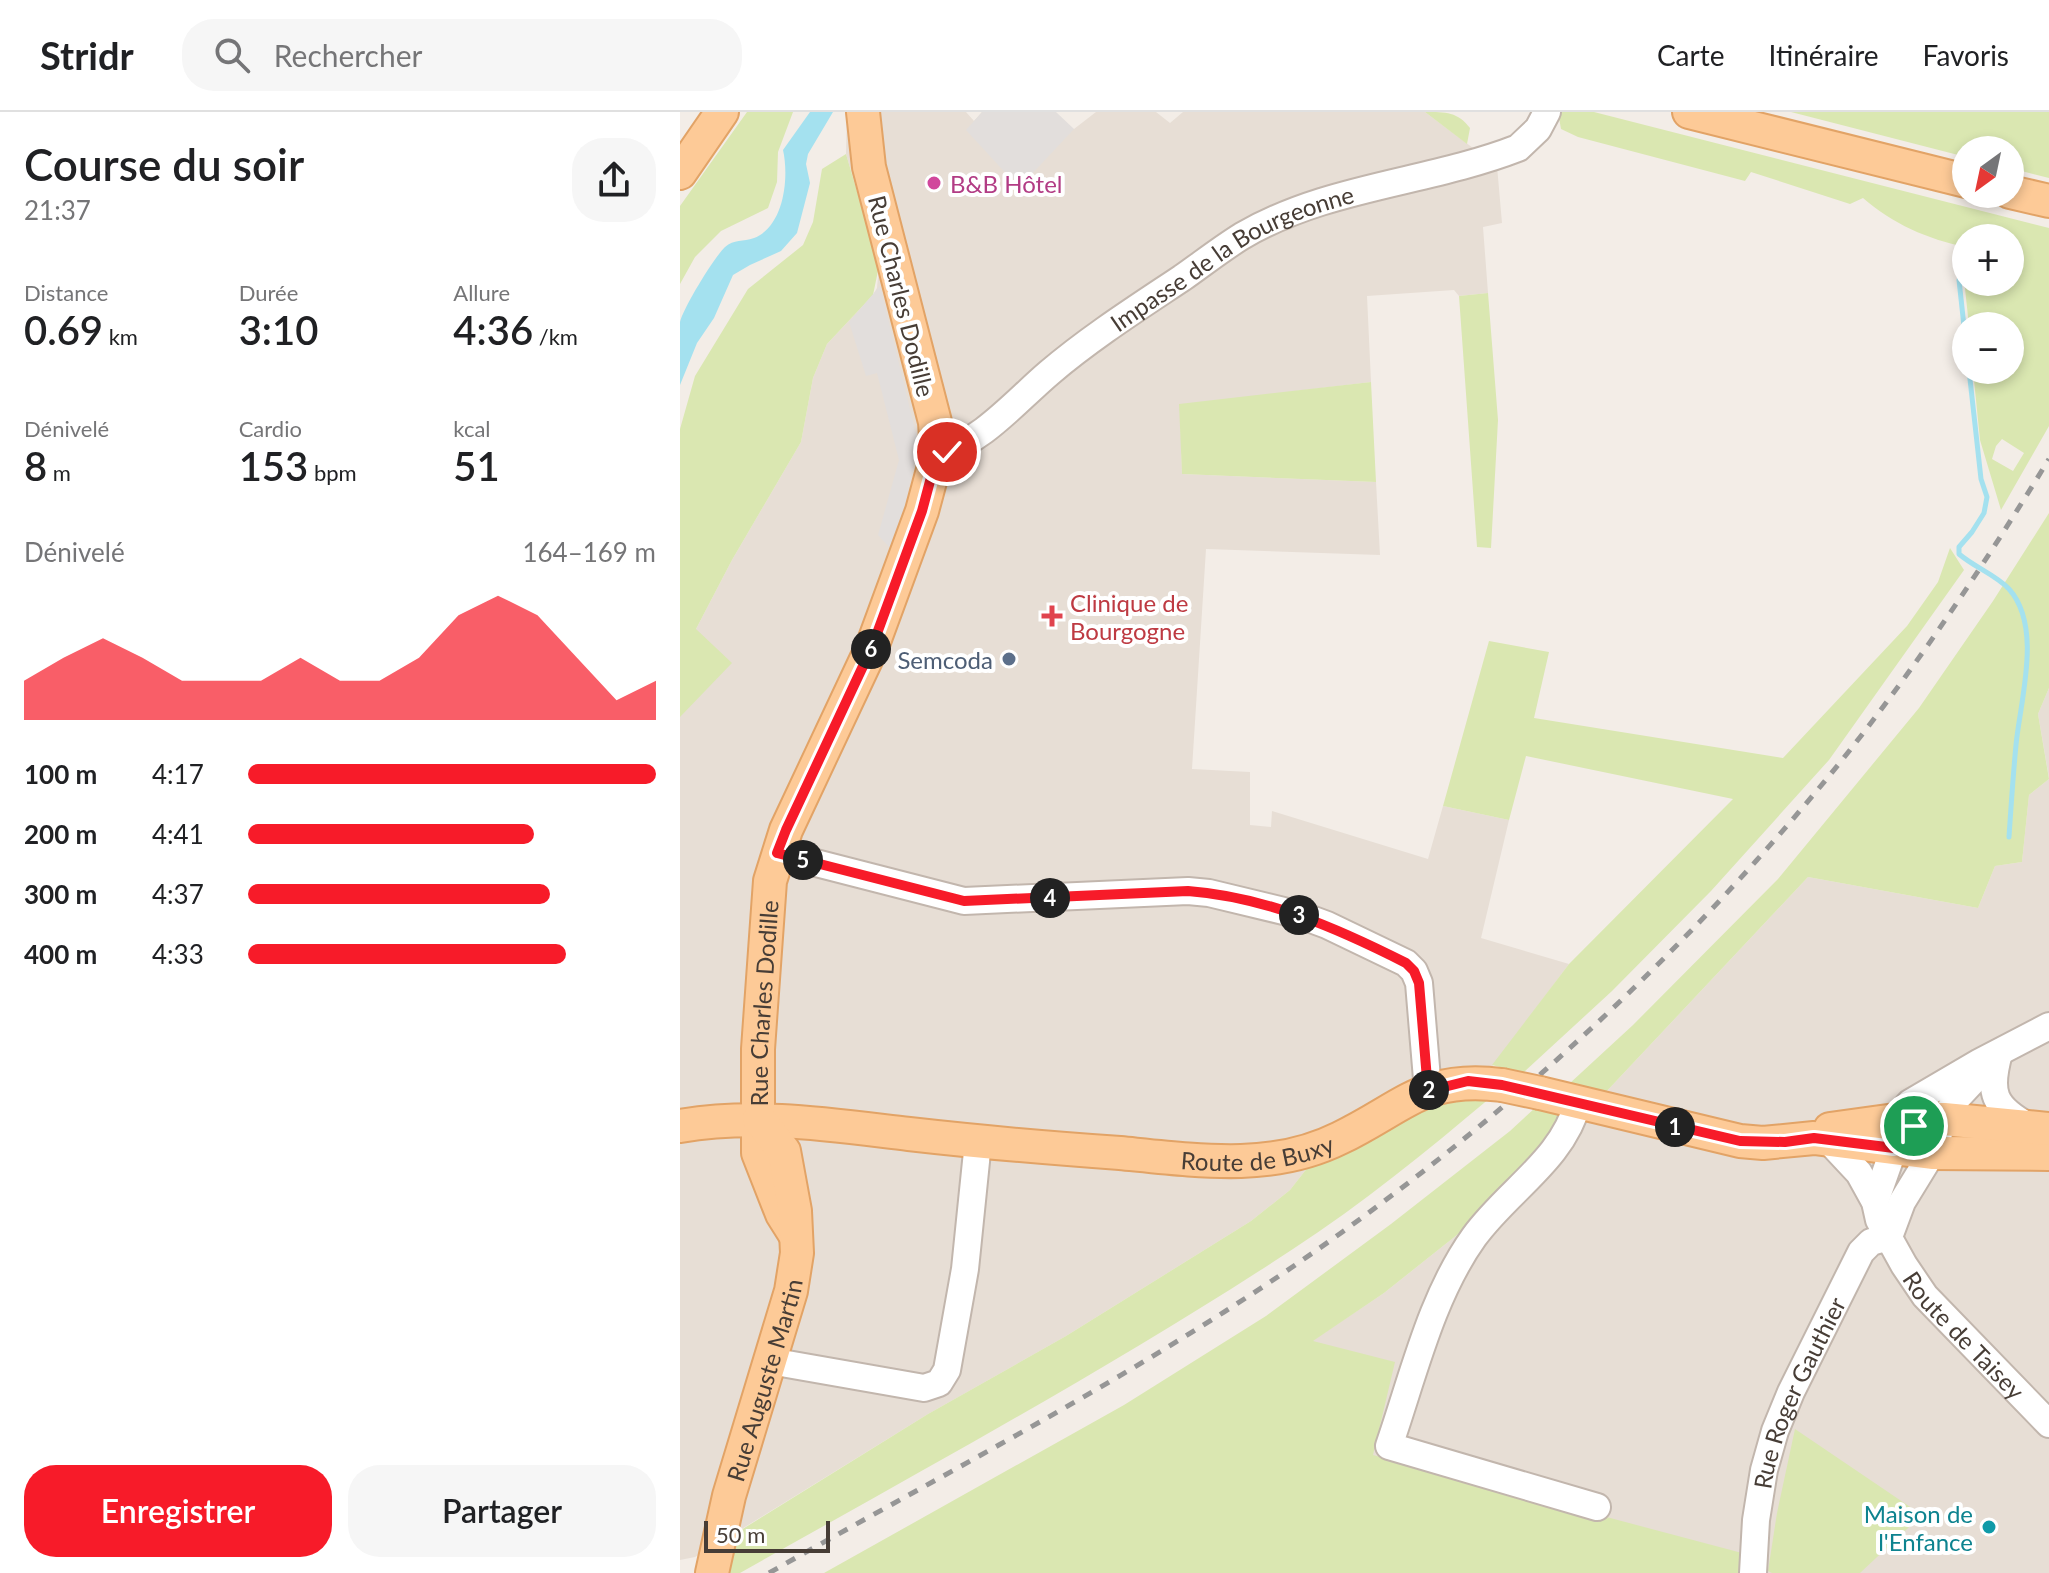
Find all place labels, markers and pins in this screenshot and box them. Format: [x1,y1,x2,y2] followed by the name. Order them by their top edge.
[950,169,1063,198] place label: B&B Hôtel
[925,174,943,192] marker: B&B Hôtel
[913,418,981,486] pin
[1070,588,1188,645] place label: Clinique de Bourgogne
[1041,605,1063,627] marker: Clinique de Bourgogne
[851,629,891,669] pin: 6
[897,645,993,674] place label: Semcoda
[1000,650,1018,668] marker: Semcoda
[783,840,823,880] pin: 5
[1030,878,1070,918] pin: 4
[1279,895,1319,935] pin: 3
[1409,1070,1449,1110] pin: 2
[1880,1092,1948,1160] pin
[1655,1107,1695,1147] pin: 1
[1864,1499,1973,1556] place label: Maison de l'Enfance
[1980,1518,1998,1536] marker: Maison de l'Enfance

